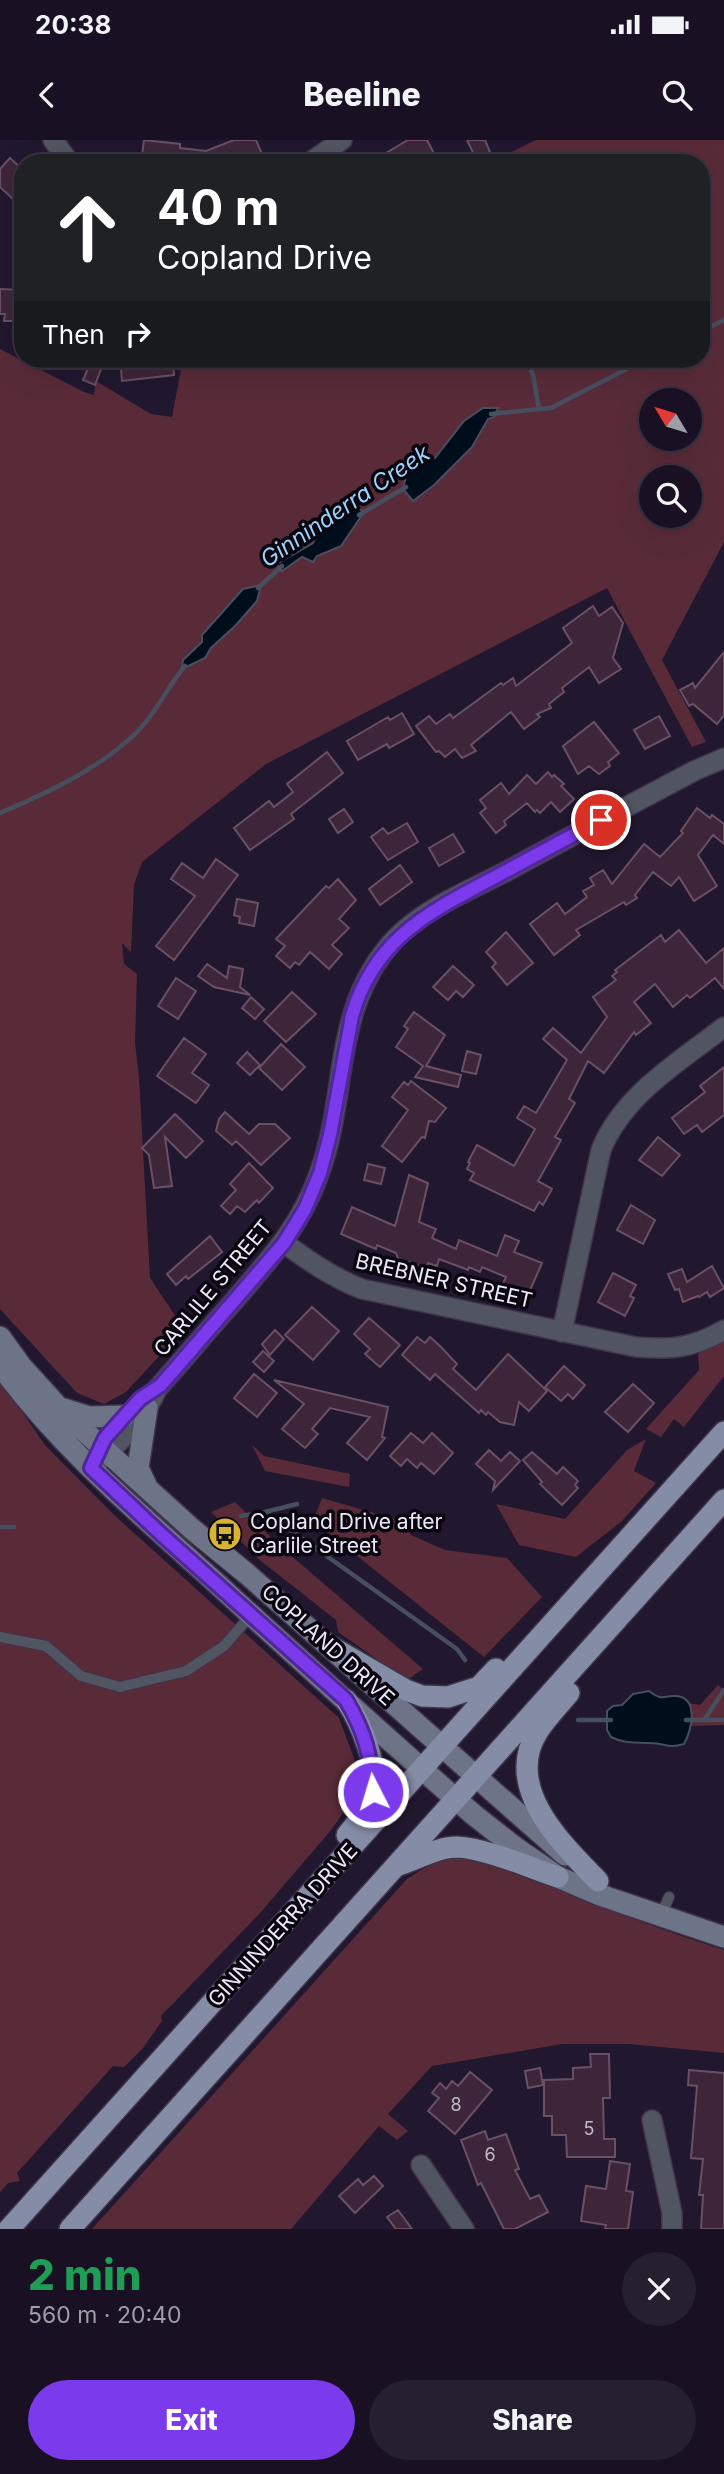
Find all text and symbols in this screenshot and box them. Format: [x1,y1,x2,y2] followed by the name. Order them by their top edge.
[35,9,111,40] text: 20:38
[303,75,421,114] text: Beeline
[28,76,66,114] icon: back
[658,76,696,114] icon: search
[157,178,280,237] text: 40 m
[42,182,133,273] icon: ahead
[157,238,372,277] text: Copland Drive
[119,315,157,353] icon: right
[42,319,105,350] text: Then
[639,388,702,452] north arrow
[639,388,702,528] map controls
[255,439,435,573] water label: Ginninderra Creek
[639,465,702,528] button: search
[571,790,631,850] pin
[582,801,620,839] icon: arrive
[148,1214,277,1361] street label: CARLILE STREET
[353,1248,535,1313] street label: BREBNER STREET
[250,1509,443,1558] place label: Copland Drive after Carlile Street
[206,1515,244,1553] bus stop icon: Copland Drive after Carlile Street
[257,1579,400,1711] street label: COPLAND DRIVE
[336,1755,410,1829] position arrow
[203,1838,363,2011] street label: GINNINDERRA DRIVE
[450,2094,462,2115] house number: 8
[584,2118,594,2139] house number: 5
[484,2144,496,2165] house number: 6
[28,2249,142,2300] text: 2 min
[622,2252,696,2326] button: close
[28,2301,181,2329] text: 560 m · 20:40
[28,2380,355,2460] button: Exit
[369,2380,696,2460] button: Share

